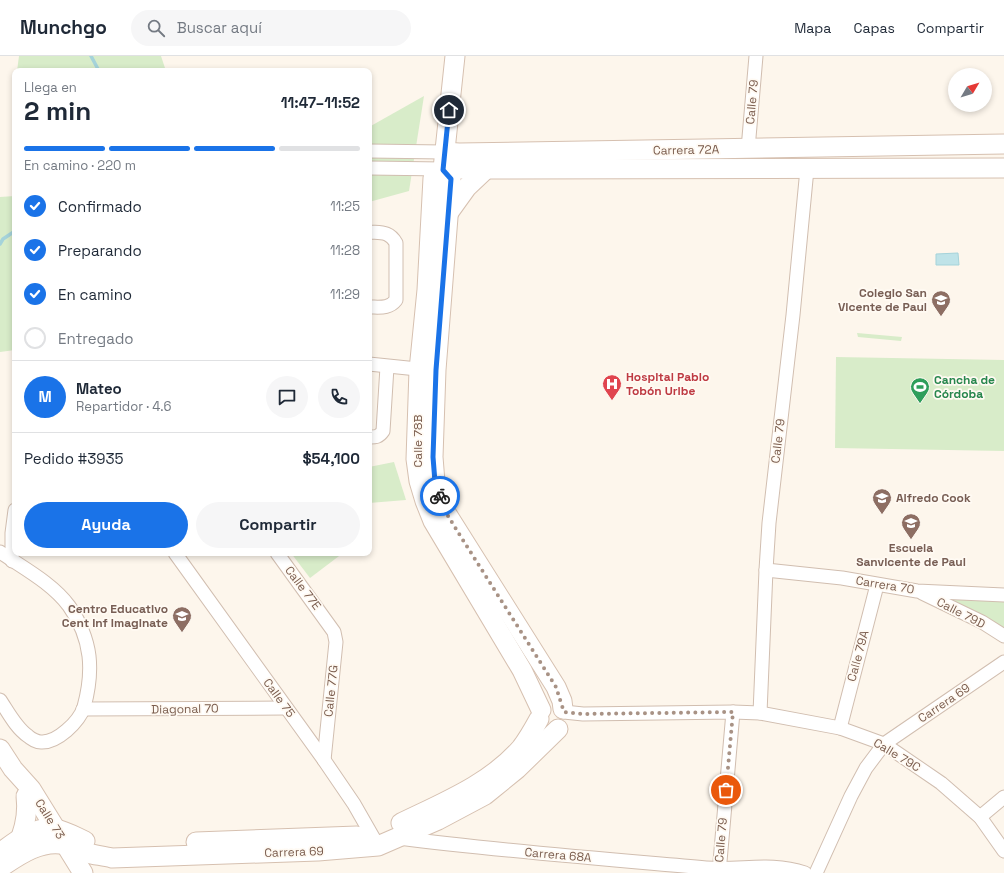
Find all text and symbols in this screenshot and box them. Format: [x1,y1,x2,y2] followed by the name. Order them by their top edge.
[131,10,411,46] search box
[20,15,107,40] text: Munchgo
[145,17,167,39] icon: search
[177,18,262,37] text: Buscar aquí
[794,19,831,37] text: Mapa
[853,19,895,37] text: Capas
[917,19,984,37] text: Compartir
[948,68,992,112] north arrow
[948,68,992,112] map controls
[24,79,77,96] text: Llega en
[742,79,762,125] street label: Calle 79
[281,93,360,112] text: 11:47–11:52
[432,93,466,127] pin
[24,94,91,128] text: 2 min
[438,99,460,121] icon: home
[653,141,720,159] street label: Carrera 72A
[24,157,136,174] text: En camino · 220 m
[24,195,46,217] icon: check
[58,197,142,216] text: Confirmado
[330,198,360,215] text: 11:25
[24,239,46,261] icon: check
[58,241,142,260] text: Preparando
[330,242,360,259] text: 11:28
[24,283,46,305] icon: check
[58,285,132,304] text: En camino
[838,285,927,315] place label: Colegio San Vicente de Paul
[330,286,360,303] text: 11:29
[930,289,952,317] school or university icon: Colegio San Vicente de Paul
[58,329,134,348] text: Entregado
[626,369,709,399] place label: Hospital Pablo Tobón Uribe
[934,372,995,402] place label: Cancha de Córdoba
[601,373,623,401] hospital icon: Hospital Pablo Tobón Uribe
[266,376,308,418] button: chat
[318,376,360,418] button: phone
[909,376,931,404] sports icon: Cancha de Córdoba
[76,379,122,398] text: Mateo
[38,387,52,406] text: M
[76,398,172,415] text: Repartidor · 4.6
[410,415,426,467] street label: Calle 78B
[767,418,789,464] street label: Calle 79
[24,449,123,468] text: Pedido #3935
[303,449,360,468] text: $54,100
[420,476,460,516] courier
[429,485,451,507] icon: bike
[871,487,893,515] school or university icon: Alfredo Cook
[896,490,971,506] place label: Alfredo Cook
[24,502,188,548] button: Ayuda
[196,502,360,548] button: Compartir
[900,512,922,540] school or university icon: Escuela Sanvicente de Paul
[856,540,966,570] place label: Escuela Sanvicente de Paul
[281,563,325,613] street label: Calle 77E
[855,572,915,598] street label: Carrera 70
[934,594,988,632] street label: Calle 79D
[62,601,168,631] place label: Centro Educativo Cent Inf Imaginate
[171,605,193,633] school or university icon: Centro Educativo Cent Inf Imaginate
[844,628,873,683] street label: Calle 79A
[320,664,342,718] street label: Calle 77G
[259,675,299,721] street label: Calle 75
[915,680,973,726] street label: Carrera 69
[151,700,219,718] street label: Diagonal 70
[870,735,924,776] street label: Calle 79C
[709,773,743,807] pin
[715,779,737,801] icon: bag
[31,796,69,842] street label: Calle 73
[711,817,731,863] street label: Calle 79
[264,843,324,861] street label: Carrera 69
[524,844,593,866] street label: Carrera 68A

